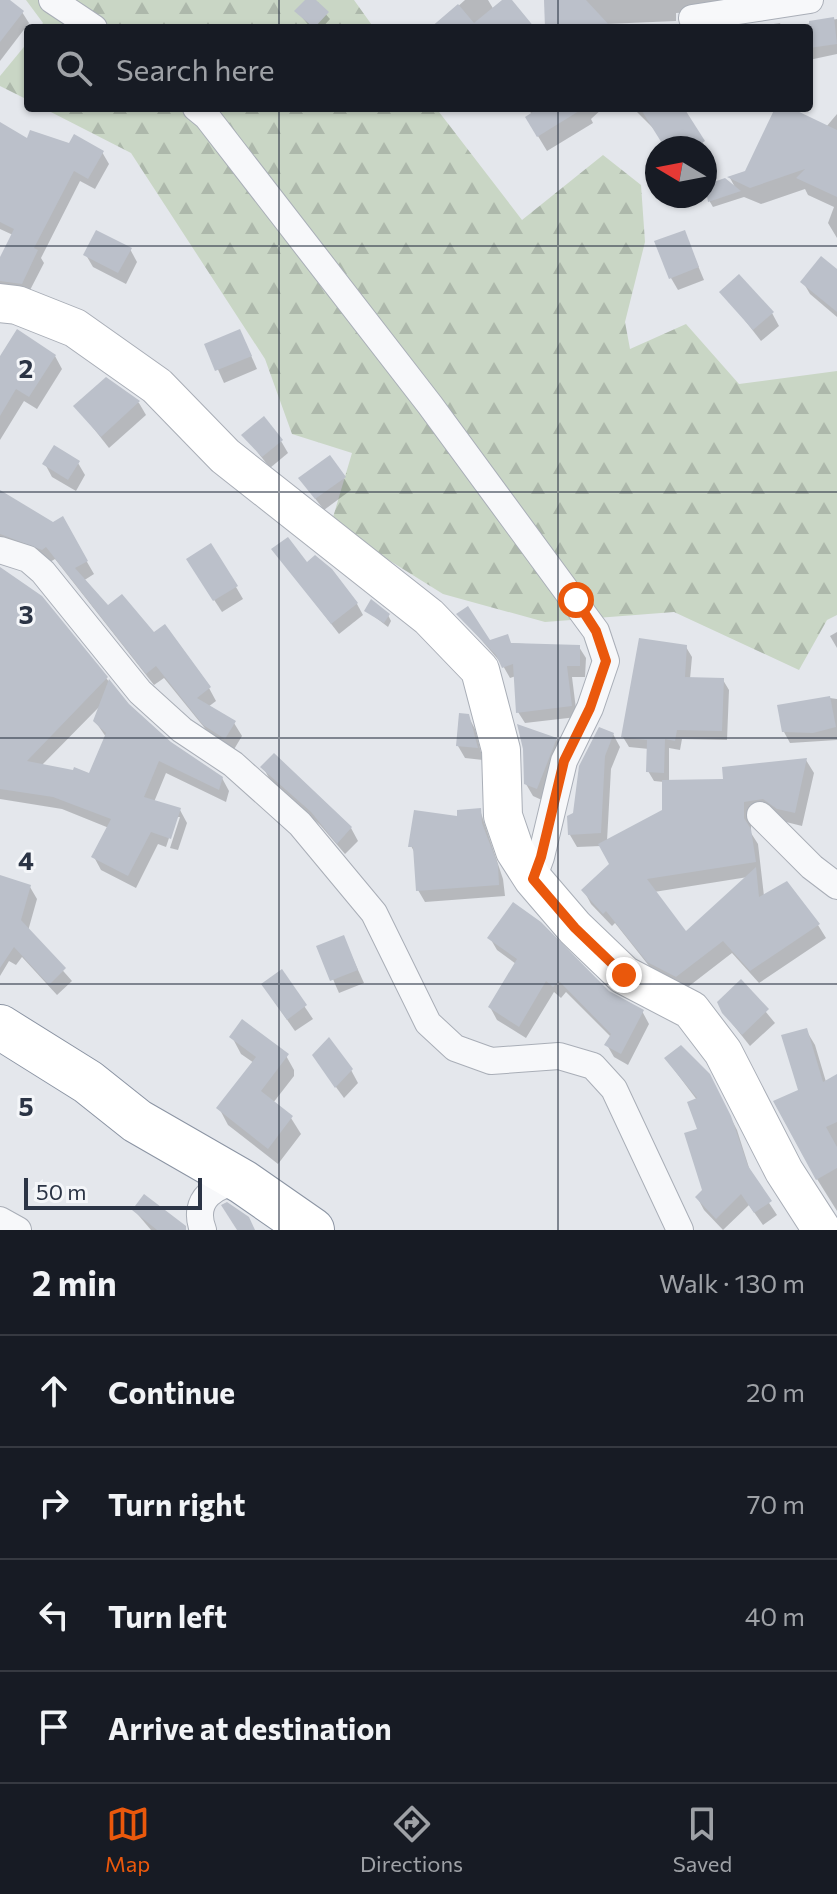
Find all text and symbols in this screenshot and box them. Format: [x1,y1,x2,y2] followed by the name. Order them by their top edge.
[24,24,813,112] search box
[52,46,96,90] icon: search
[116,50,275,87] text: Search here
[645,136,717,208] north arrow
[19,352,33,383] text: 2
[558,582,594,618] route start
[18,598,34,629] text: 3
[18,844,34,875] text: 4
[606,957,642,993] route end
[18,1090,34,1121] text: 5
[24,1174,202,1210] scale bar
[36,1178,86,1205] text: 50 m
[32,1261,117,1303] text: 2 min
[659,1267,805,1298] text: Walk · 130 m
[32,1369,76,1413] icon: ahead
[108,1373,235,1410] text: Continue
[746,1376,805,1407] text: 20 m
[32,1481,76,1525] icon: right
[108,1485,245,1522] text: Turn right
[747,1488,805,1519] text: 70 m
[32,1593,76,1637] icon: left
[108,1597,227,1634] text: Turn left
[745,1600,805,1631] text: 40 m
[32,1705,76,1749] icon: arrive
[108,1709,392,1746] text: Arrive at destination
[105,1802,150,1877] tab: Map
[360,1802,463,1877] tab: Directions
[673,1802,732,1877] tab: Saved

